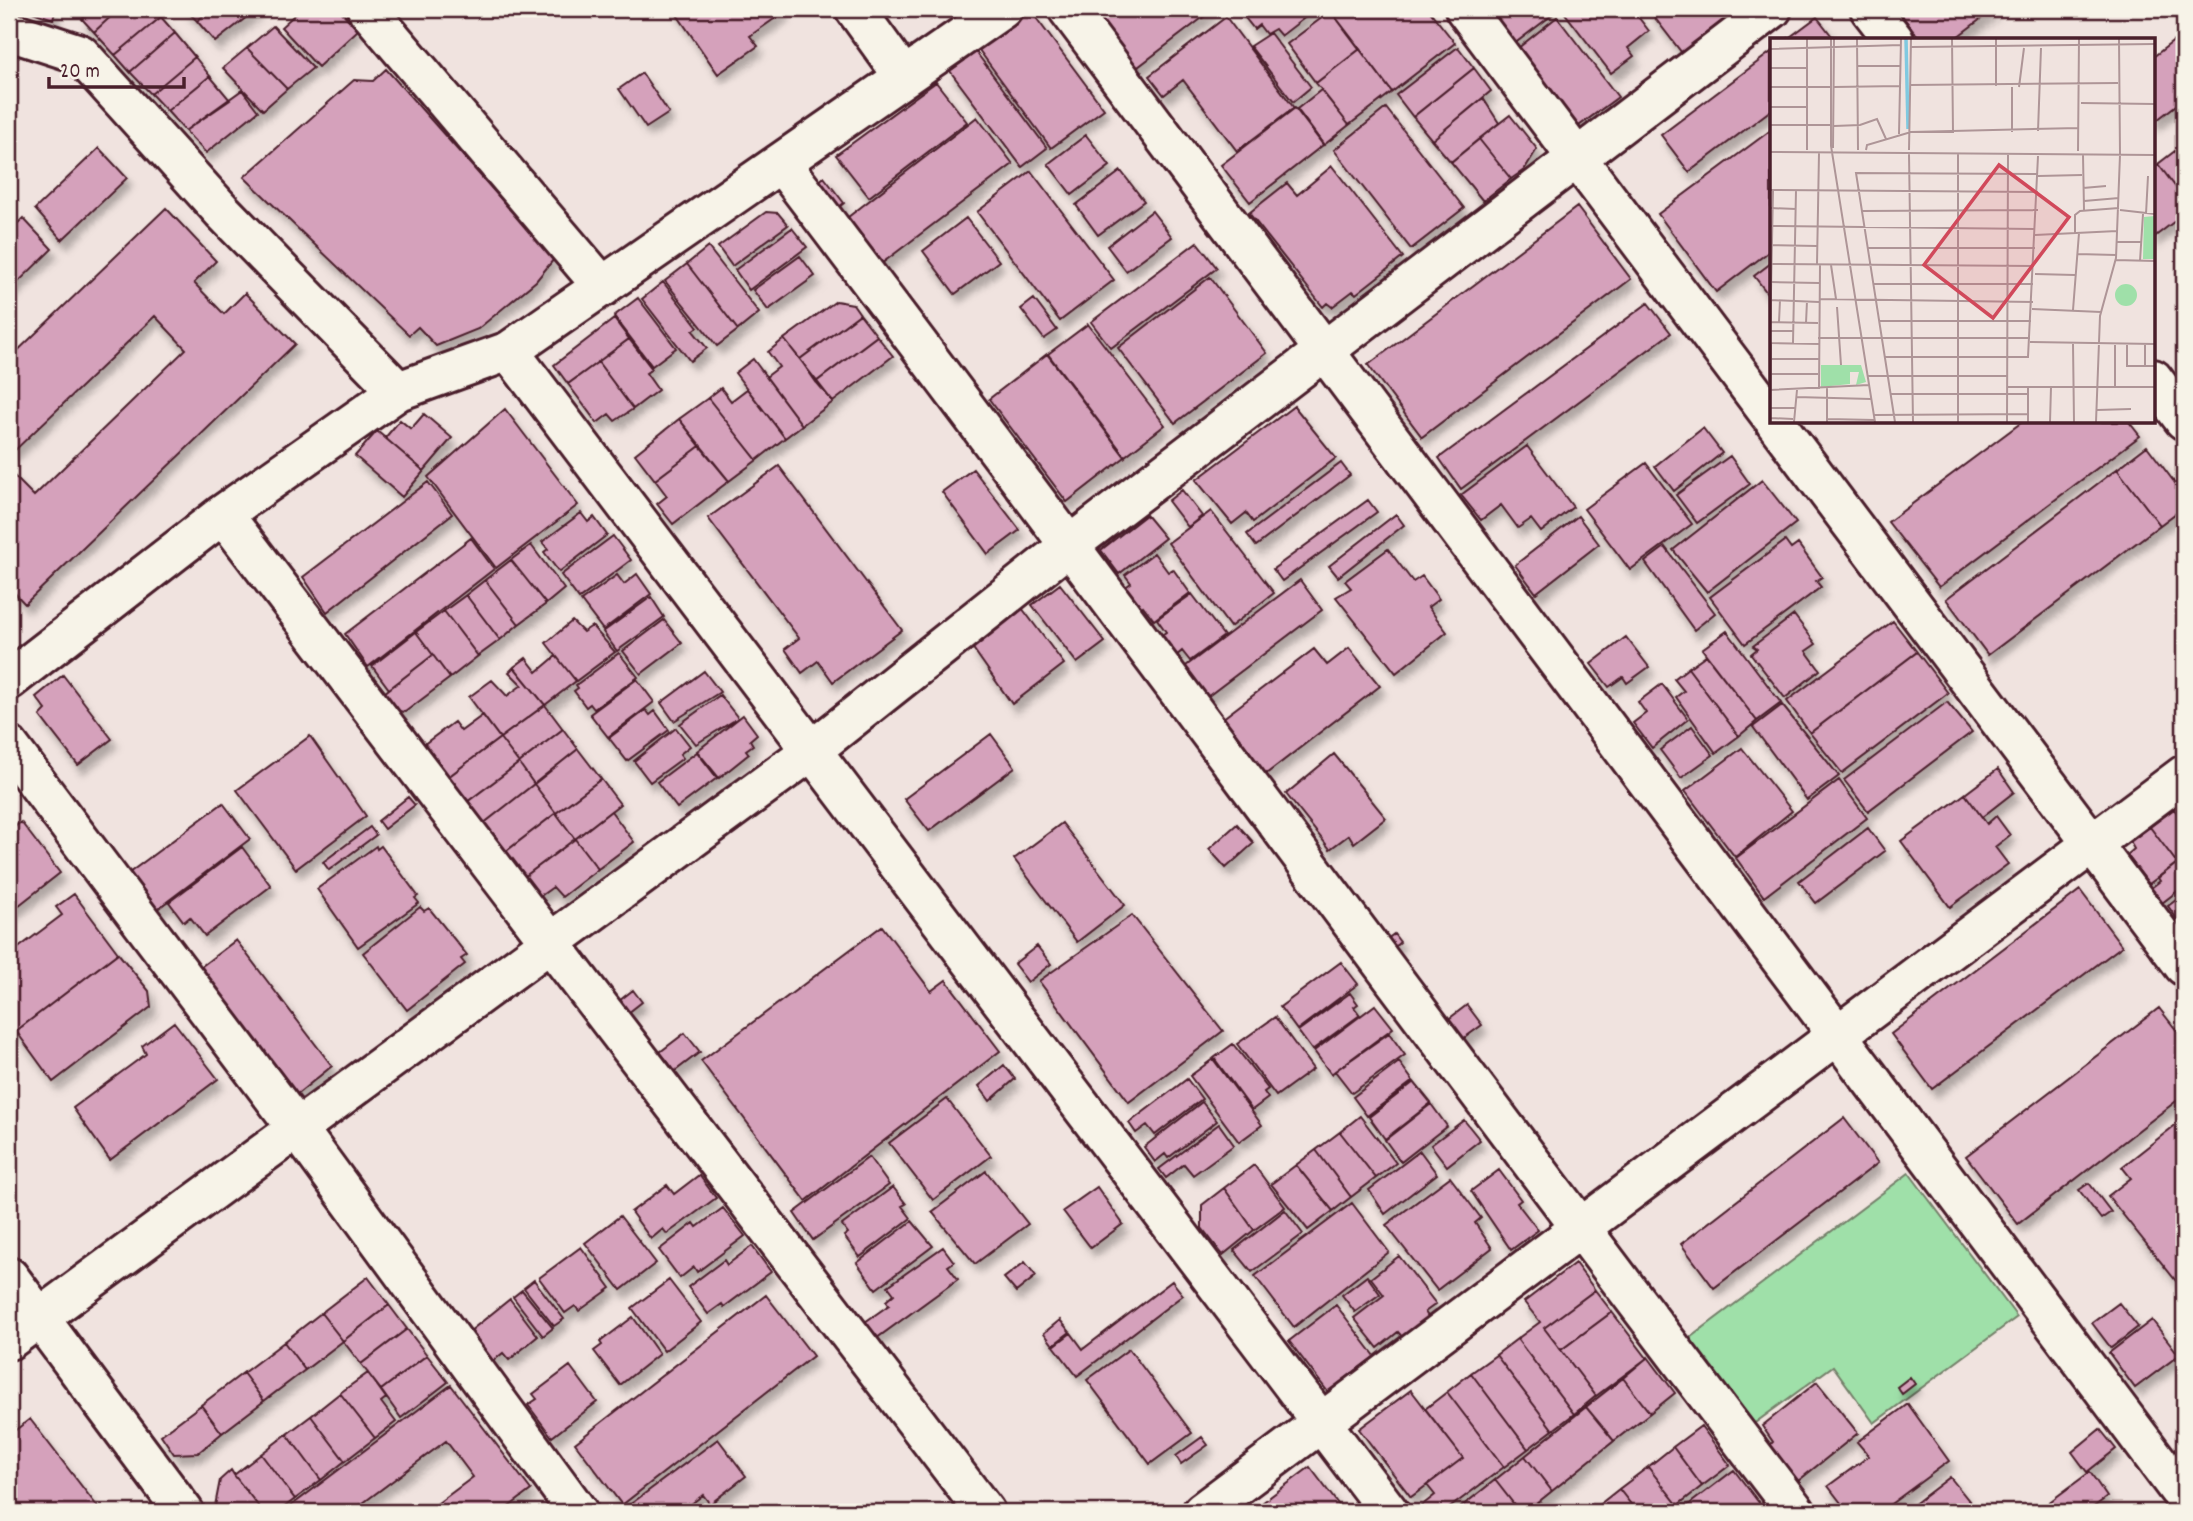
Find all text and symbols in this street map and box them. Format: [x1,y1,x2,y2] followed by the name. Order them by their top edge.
[1770,38,2154,424] inset map
[49,46,184,90] scale bar
[60,58,100,88] text: 20 m

